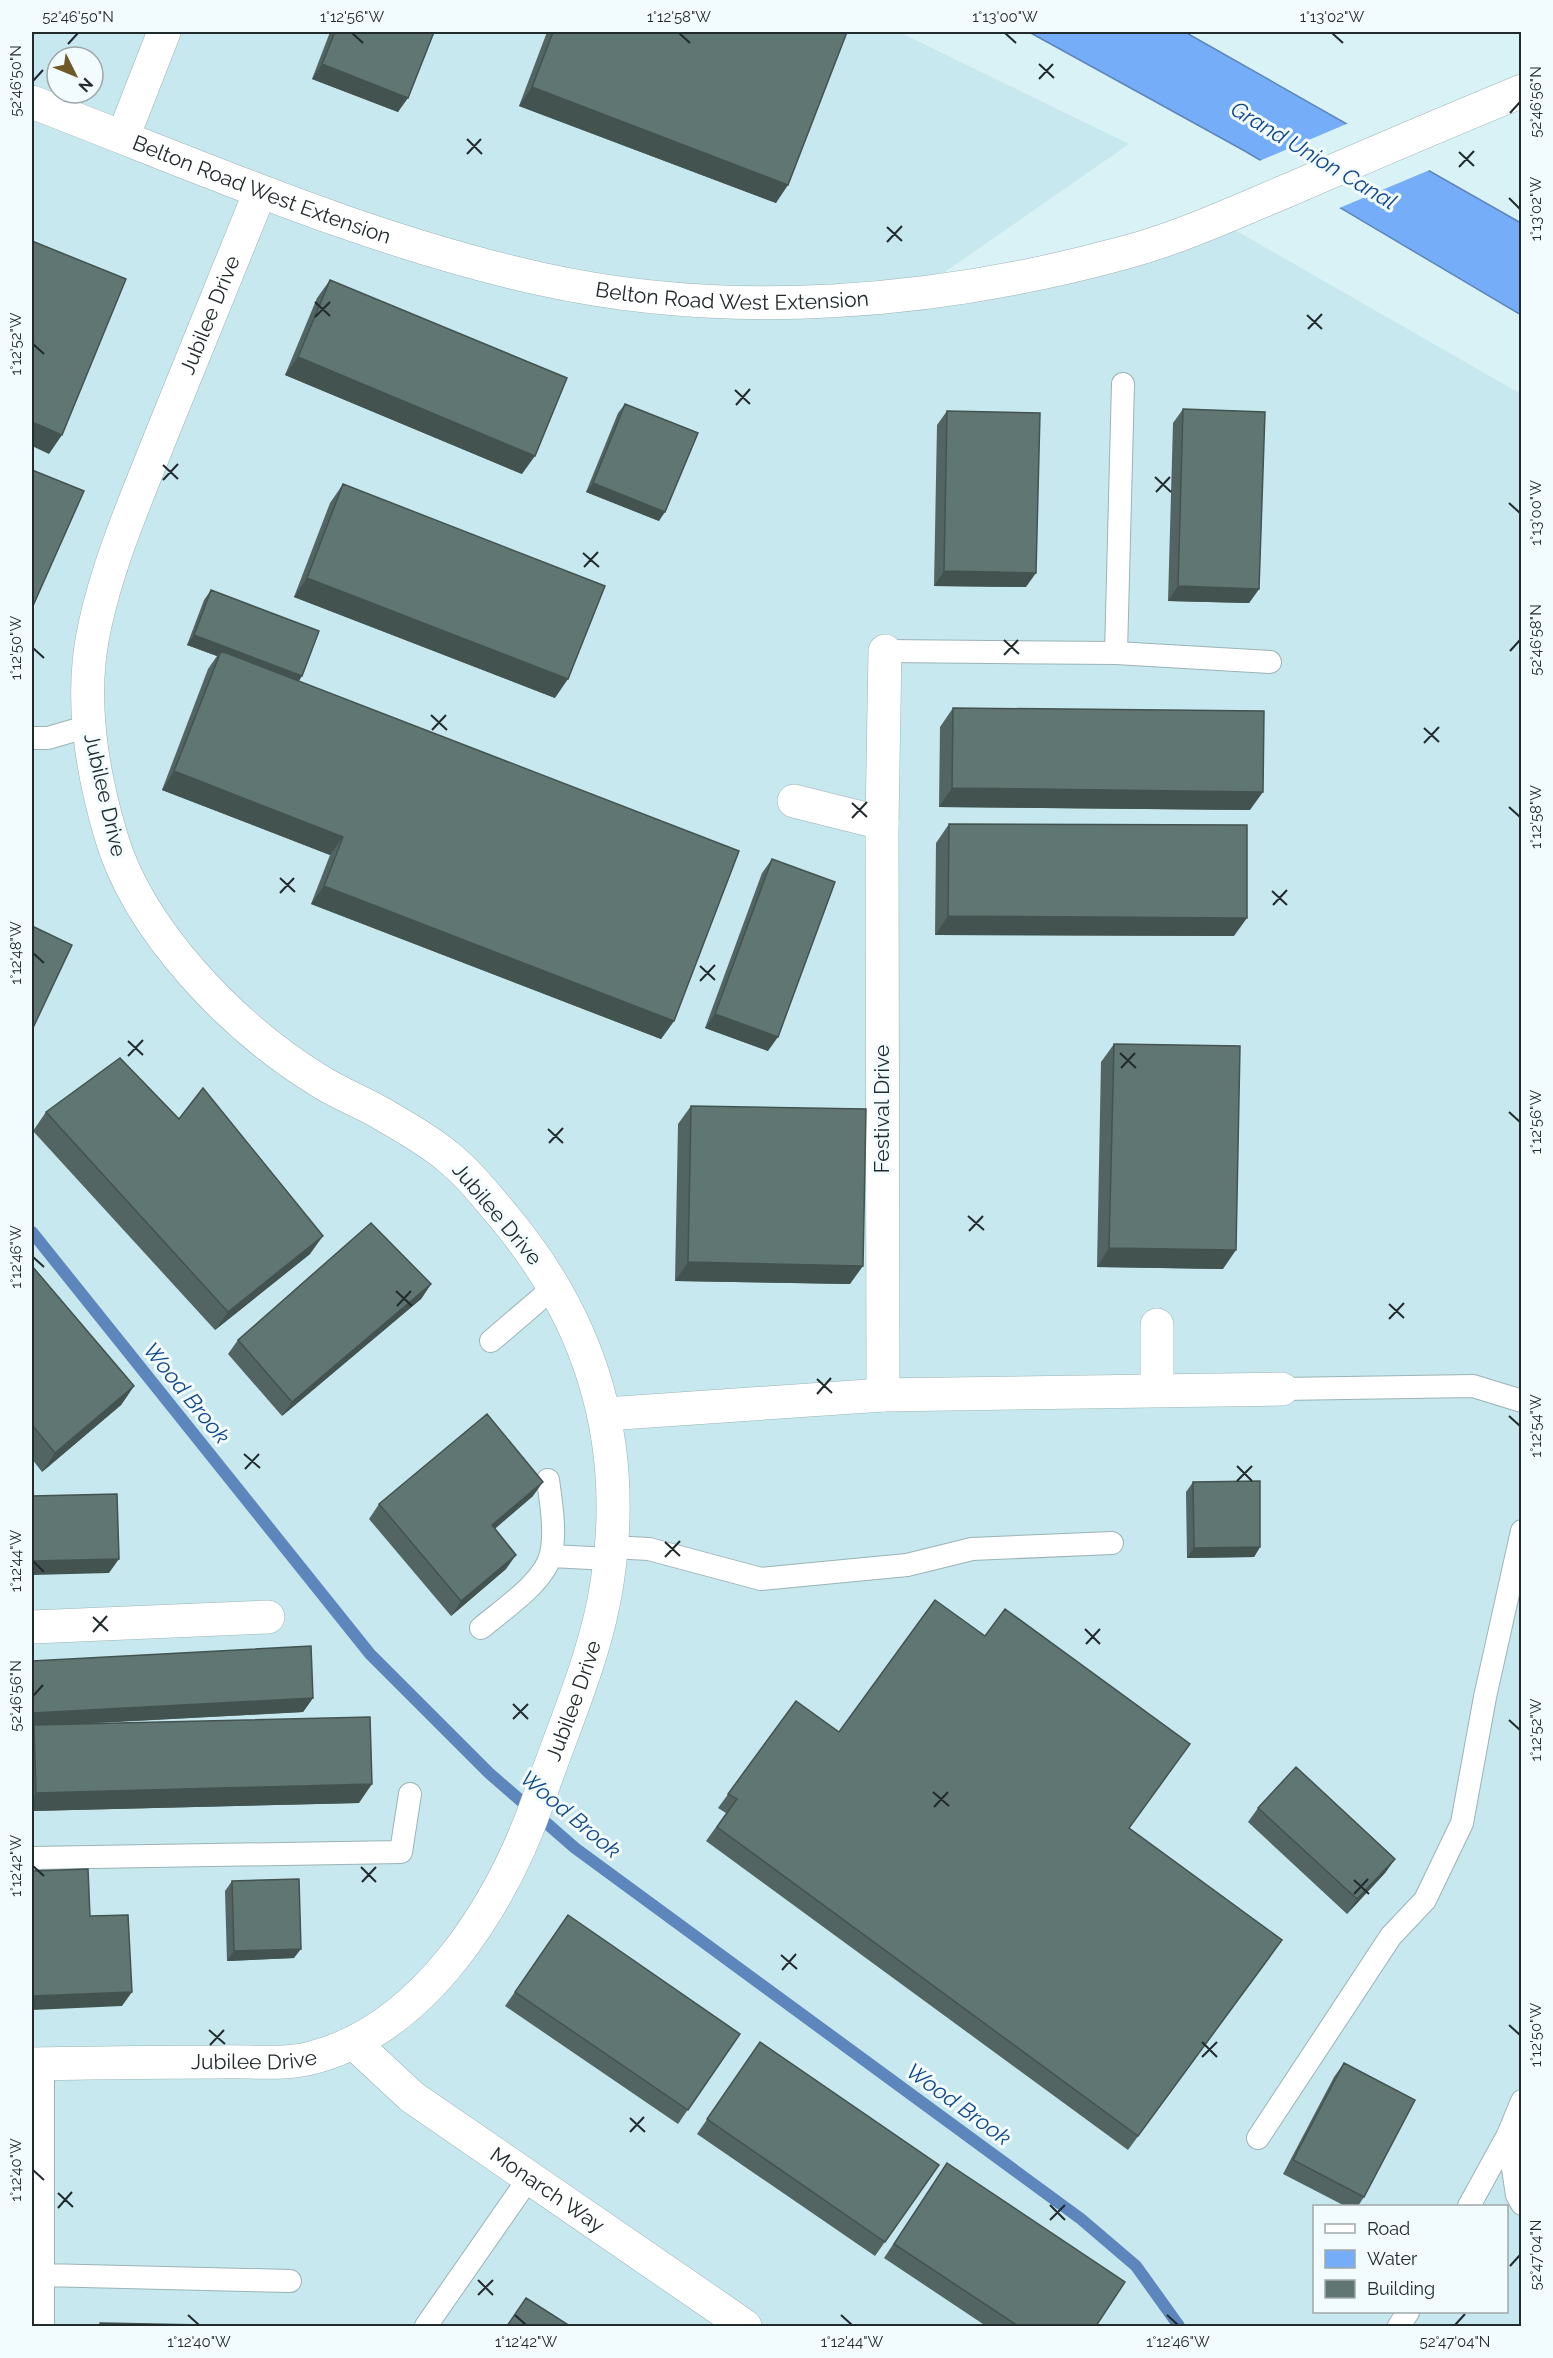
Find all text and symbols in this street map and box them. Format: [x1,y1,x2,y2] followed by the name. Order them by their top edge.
[42,8,114,26] text: 52°46'50"N
[320,8,384,26] text: 1°12'56"W
[647,8,711,26] text: 1°12'58"W
[972,8,1038,26] text: 1°13'00"W
[1300,8,1364,26] text: 1°13'02"W
[7,45,25,117] text: 52°46'50"N
[45,45,105,105] north arrow
[1527,66,1545,138] text: 52°46'56"N
[74,74,97,96] text: N
[1227,95,1402,215] water label: Grand Union Canal
[129,130,394,249] street label: Belton Road West Extension
[1527,177,1545,241] text: 1°13'02"W
[174,252,245,378] street label: Jubilee Drive
[594,277,870,315] street label: Belton Road West Extension
[7,312,25,376] text: 1°12'52"W
[1527,480,1545,546] text: 1°13'00"W
[1527,604,1545,676] text: 52°46'58"N
[7,616,25,680] text: 1°12'50"W
[79,731,132,859] street label: Jubilee Drive
[1527,785,1545,849] text: 1°12'58"W
[7,921,25,985] text: 1°12'48"W
[869,1045,894,1173] street label: Festival Drive
[1527,1090,1545,1154] text: 1°12'56"W
[447,1157,547,1270] street label: Jubilee Drive
[7,1225,25,1289] text: 1°12'46"W
[138,1337,236,1449] water label: Wood Brook
[1527,1394,1545,1458] text: 1°12'54"W
[7,1529,25,1592] text: 1°12'44"W
[540,1637,606,1764] street label: Jubilee Drive
[7,1660,25,1732] text: 52°46'56"N
[1527,1698,1545,1762] text: 1°12'52"W
[516,1765,627,1864] water label: Wood Brook
[7,1835,25,1897] text: 1°12'42"W
[1527,2003,1545,2067] text: 1°12'50"W
[191,2044,319,2074] street label: Jubilee Drive
[902,2057,1016,2151] water label: Wood Brook
[7,2138,25,2202] text: 1°12'40"W
[486,2142,610,2238] street label: Monarch Way
[1313,2205,1508,2313] legend
[1367,2218,1410,2239] text: Road
[1527,2220,1545,2290] text: 52°47'04"N
[1367,2248,1418,2269] text: Water
[1367,2278,1435,2299] text: Building
[167,2333,231,2351] text: 1°12'40"W
[495,2333,557,2351] text: 1°12'42"W
[821,2333,884,2351] text: 1°12'44"W
[1146,2333,1210,2351] text: 1°12'46"W
[1420,2333,1490,2351] text: 52°47'04"N

